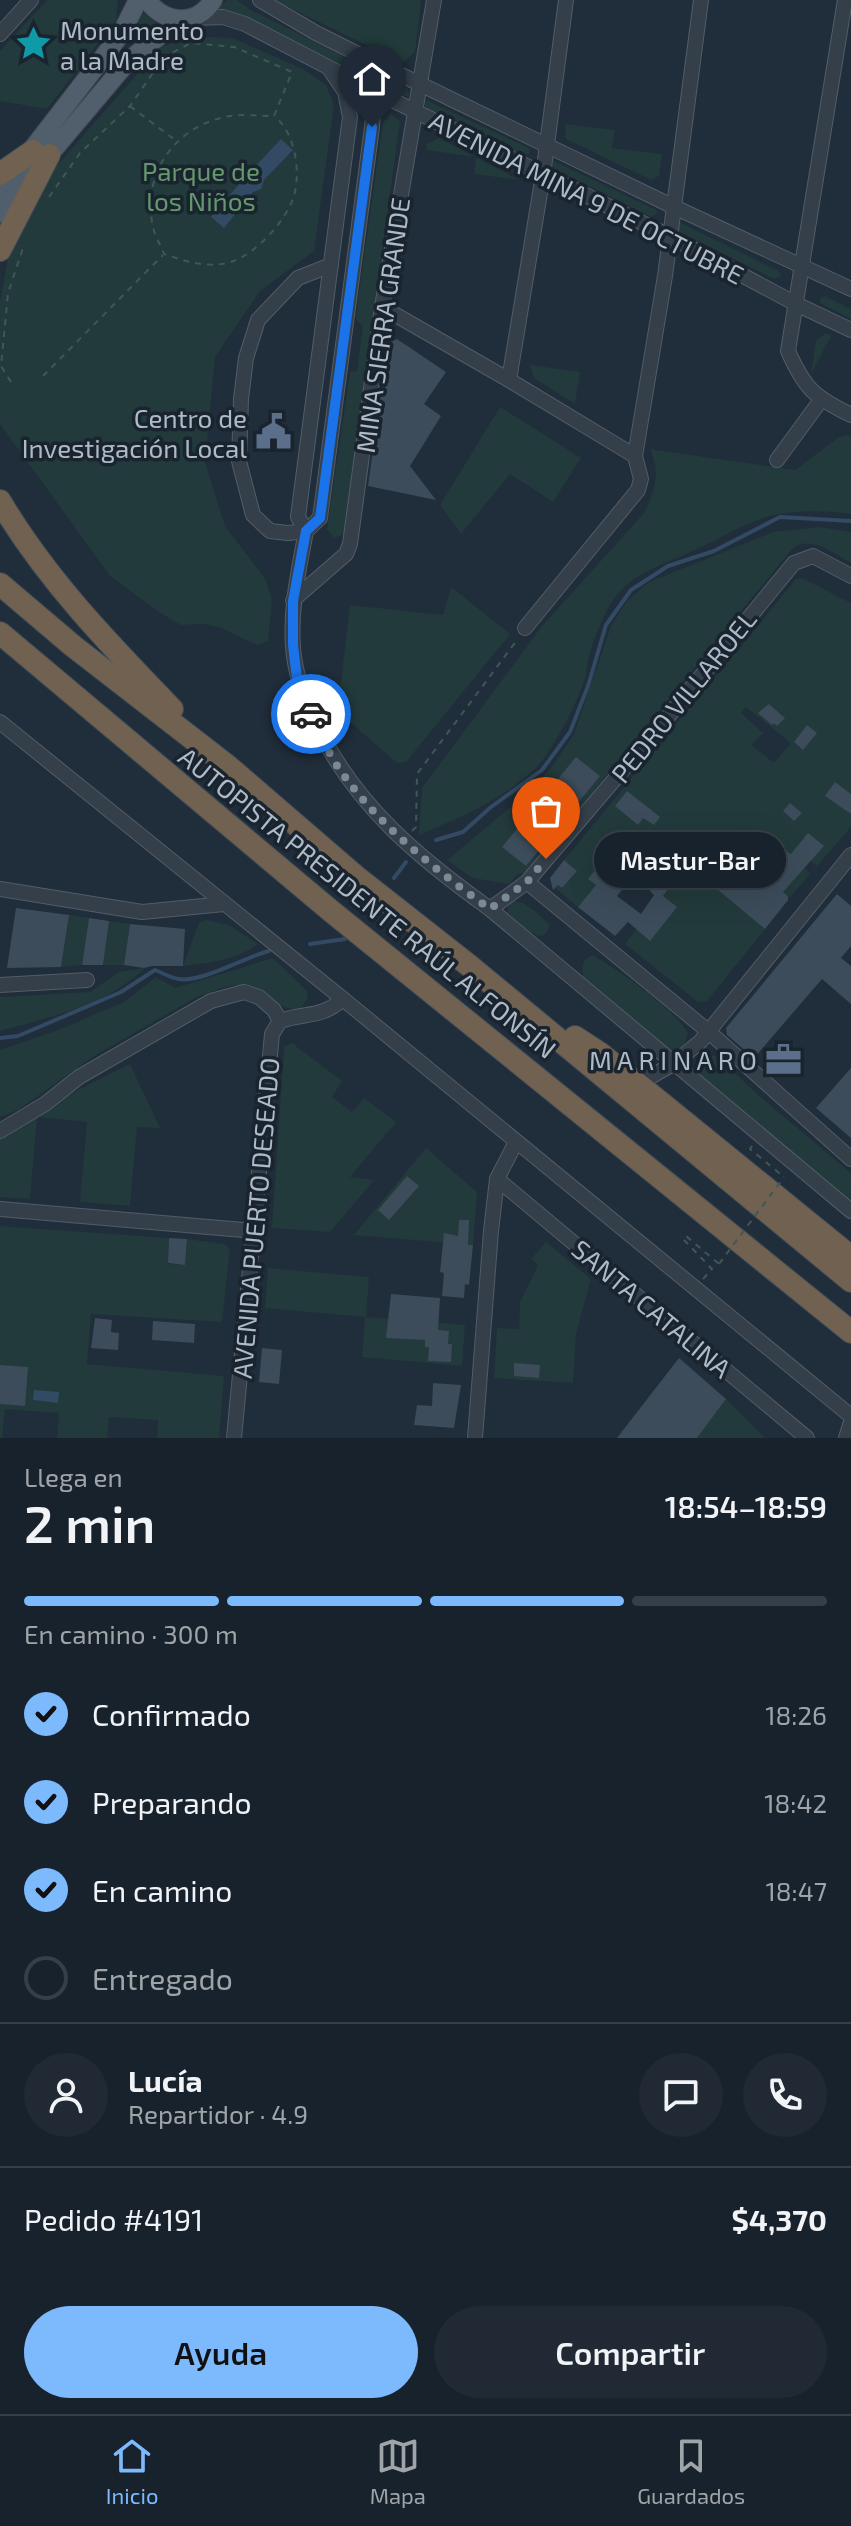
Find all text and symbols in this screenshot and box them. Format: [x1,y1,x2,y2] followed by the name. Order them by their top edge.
[60,14,204,75] place label: Monumento a la Madre
[15,25,53,63] place icon: Monumento a la Madre
[338,45,406,127] pin
[350,57,394,101] icon: home
[425,104,749,290] street label: AVENIDA MINA 9 DE OCTUBRE
[142,155,260,216] park label: Parque de los Niños
[349,195,415,455] street label: MINA SIERRA GRANDE
[22,402,247,463] place label: Centro de Investigación Local
[254,413,292,451] public building icon: Centro de Investigación Local
[604,604,762,788] street label: PEDRO VILLAROEL
[271,674,351,754] courier
[289,692,333,736] icon: car
[173,740,563,1064] street label: AUTOPISTA PRESIDENTE RAÚL ALFONSÍN
[512,777,580,859] pin
[524,789,568,833] icon: bag
[594,831,786,887] callout: Mastur-Bar
[620,844,760,875] text: Mastur-Bar
[764,1040,802,1078] office icon: M A R I N A R O
[589,1044,757,1075] place label: M A R I N A R O
[226,1056,284,1380] street label: AVENIDA PUERTO DESEADO
[566,1233,738,1383] street label: SANTA CATALINA
[24,1461,123,1492] text: Llega en
[665,1488,827,1524] text: 18:54–18:59
[24,1491,155,1553] text: 2 min
[24,1618,238,1649] text: En camino · 300 m
[24,1692,68,1736] icon: check
[92,1696,251,1732] text: Confirmado
[765,1699,827,1730] text: 18:26
[24,1780,68,1824] icon: check
[92,1784,251,1820] text: Preparando
[764,1787,827,1818] text: 18:42
[24,1868,68,1912] icon: check
[92,1872,232,1908] text: En camino
[765,1875,827,1906] text: 18:47
[92,1960,233,1996] text: Entregado
[24,2053,108,2137] button: person
[639,2053,723,2137] button: chat
[743,2053,827,2137] button: phone
[128,2062,203,2098] text: Lucía
[128,2098,308,2129] text: Repartidor · 4.9
[24,2201,203,2237] text: Pedido #4191
[731,2201,827,2237] text: $4,370
[24,2306,418,2398] button: Ayuda
[434,2306,827,2398] button: Compartir
[106,2434,158,2508] tab: Inicio
[370,2434,426,2508] tab: Mapa
[637,2434,745,2508] tab: Guardados

